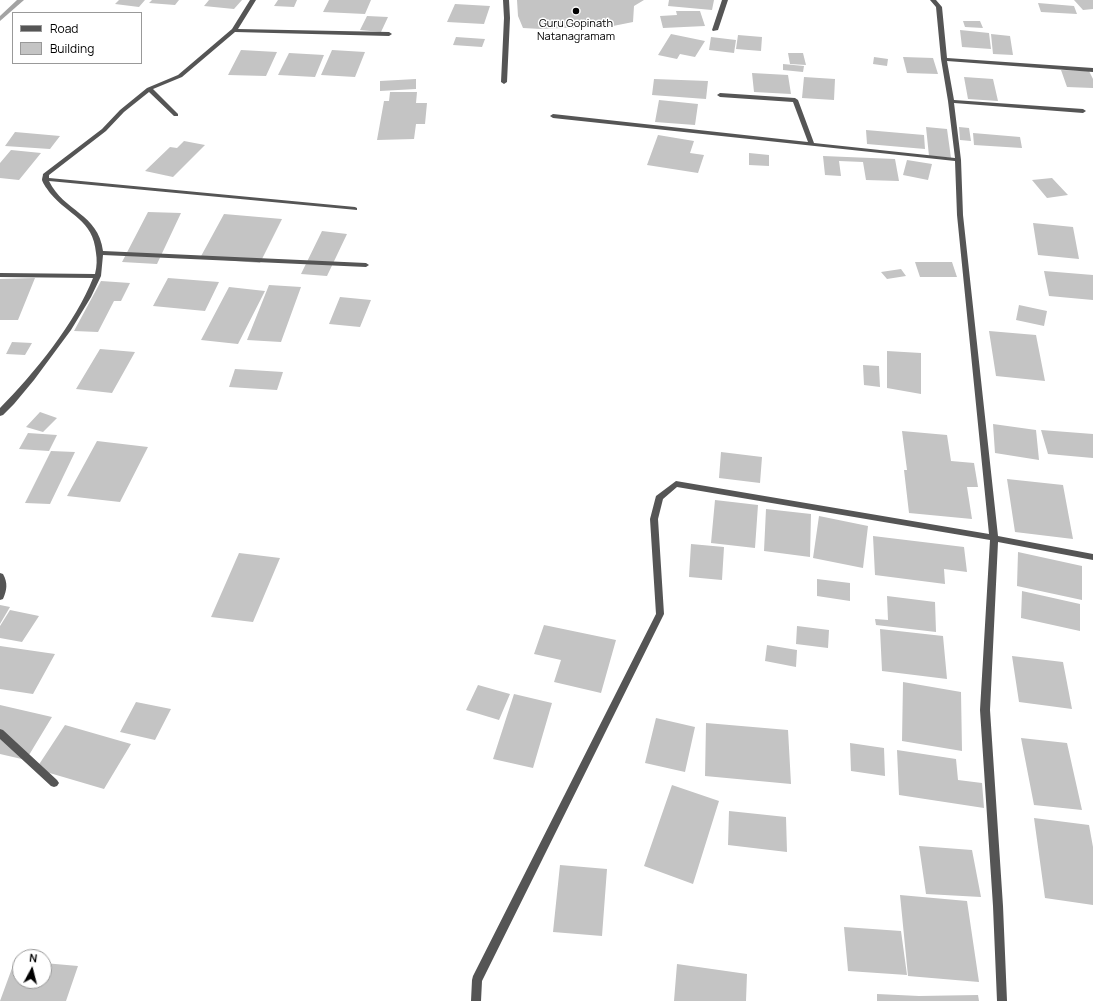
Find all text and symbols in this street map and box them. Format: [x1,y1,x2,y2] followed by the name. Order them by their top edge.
[571,6,581,16] marker: Guru Gopinath Natanagramam
[12,12,142,64] legend
[537,17,615,43] place label: Guru Gopinath Natanagramam
[50,20,78,37] text: Road
[50,40,94,57] text: Building
[12,949,52,989] north arrow
[29,950,38,966] text: N

